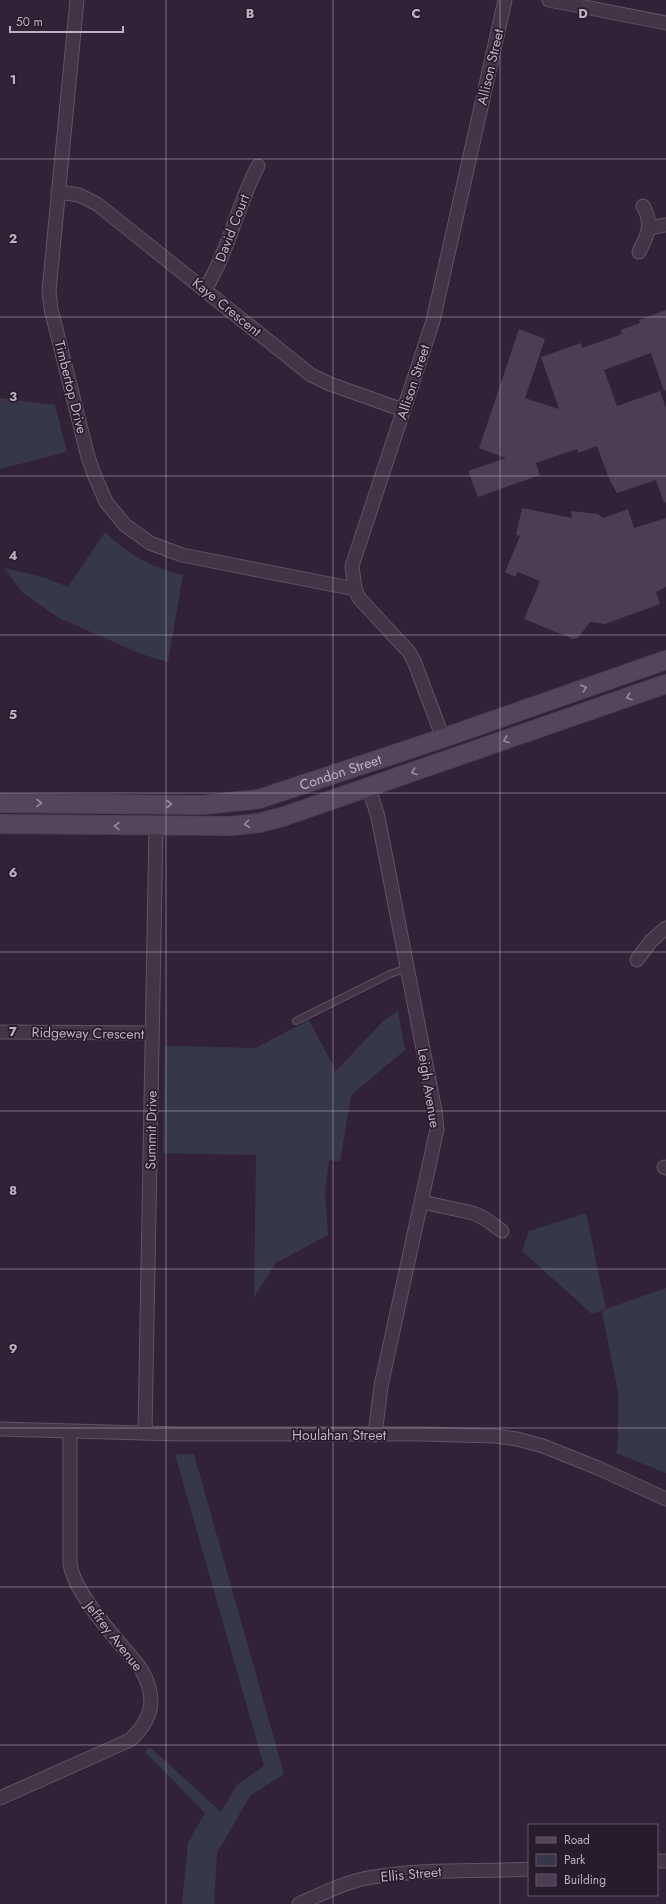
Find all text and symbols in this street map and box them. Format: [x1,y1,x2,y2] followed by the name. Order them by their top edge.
[246,4,255,23] text: B
[411,4,421,23] text: C
[578,4,588,23] text: D
[10,8,123,34] scale bar
[16,13,43,31] text: 50 m
[472,26,509,107] street label: Allison Street
[10,70,16,89] text: 1
[210,191,254,265] street label: David Court
[9,229,17,248] text: 2
[188,273,266,341] street label: Kaye Crescent
[50,338,92,436] street label: Timbertop Drive
[392,341,435,422] street label: Allison Street
[9,387,17,406] text: 3
[8,546,18,565] text: 4
[581,685,588,693] one-way arrow
[626,692,633,701] one-way arrow
[9,705,17,724] text: 5
[503,735,510,743] one-way arrow
[297,749,385,795] street label: Condon Street
[410,768,417,776] one-way arrow
[36,799,42,807] one-way arrow
[166,800,172,808] one-way arrow
[244,819,250,828] one-way arrow
[114,822,120,830] one-way arrow
[9,863,18,882] text: 6
[9,1022,17,1041] text: 7
[32,1022,145,1044] street label: Ridgeway Crescent
[413,1047,445,1129] street label: Leigh Avenue
[140,1090,162,1170] street label: Summit Drive
[9,1181,17,1200] text: 8
[9,1339,18,1358] text: 9
[292,1425,387,1445] street label: Houlahan Street
[79,1595,148,1675] street label: Jeffrey Avenue
[528,1824,658,1896] legend
[564,1831,590,1849] text: Road
[564,1851,586,1869] text: Park
[380,1861,443,1887] street label: Ellis Street
[564,1871,606,1889] text: Building

